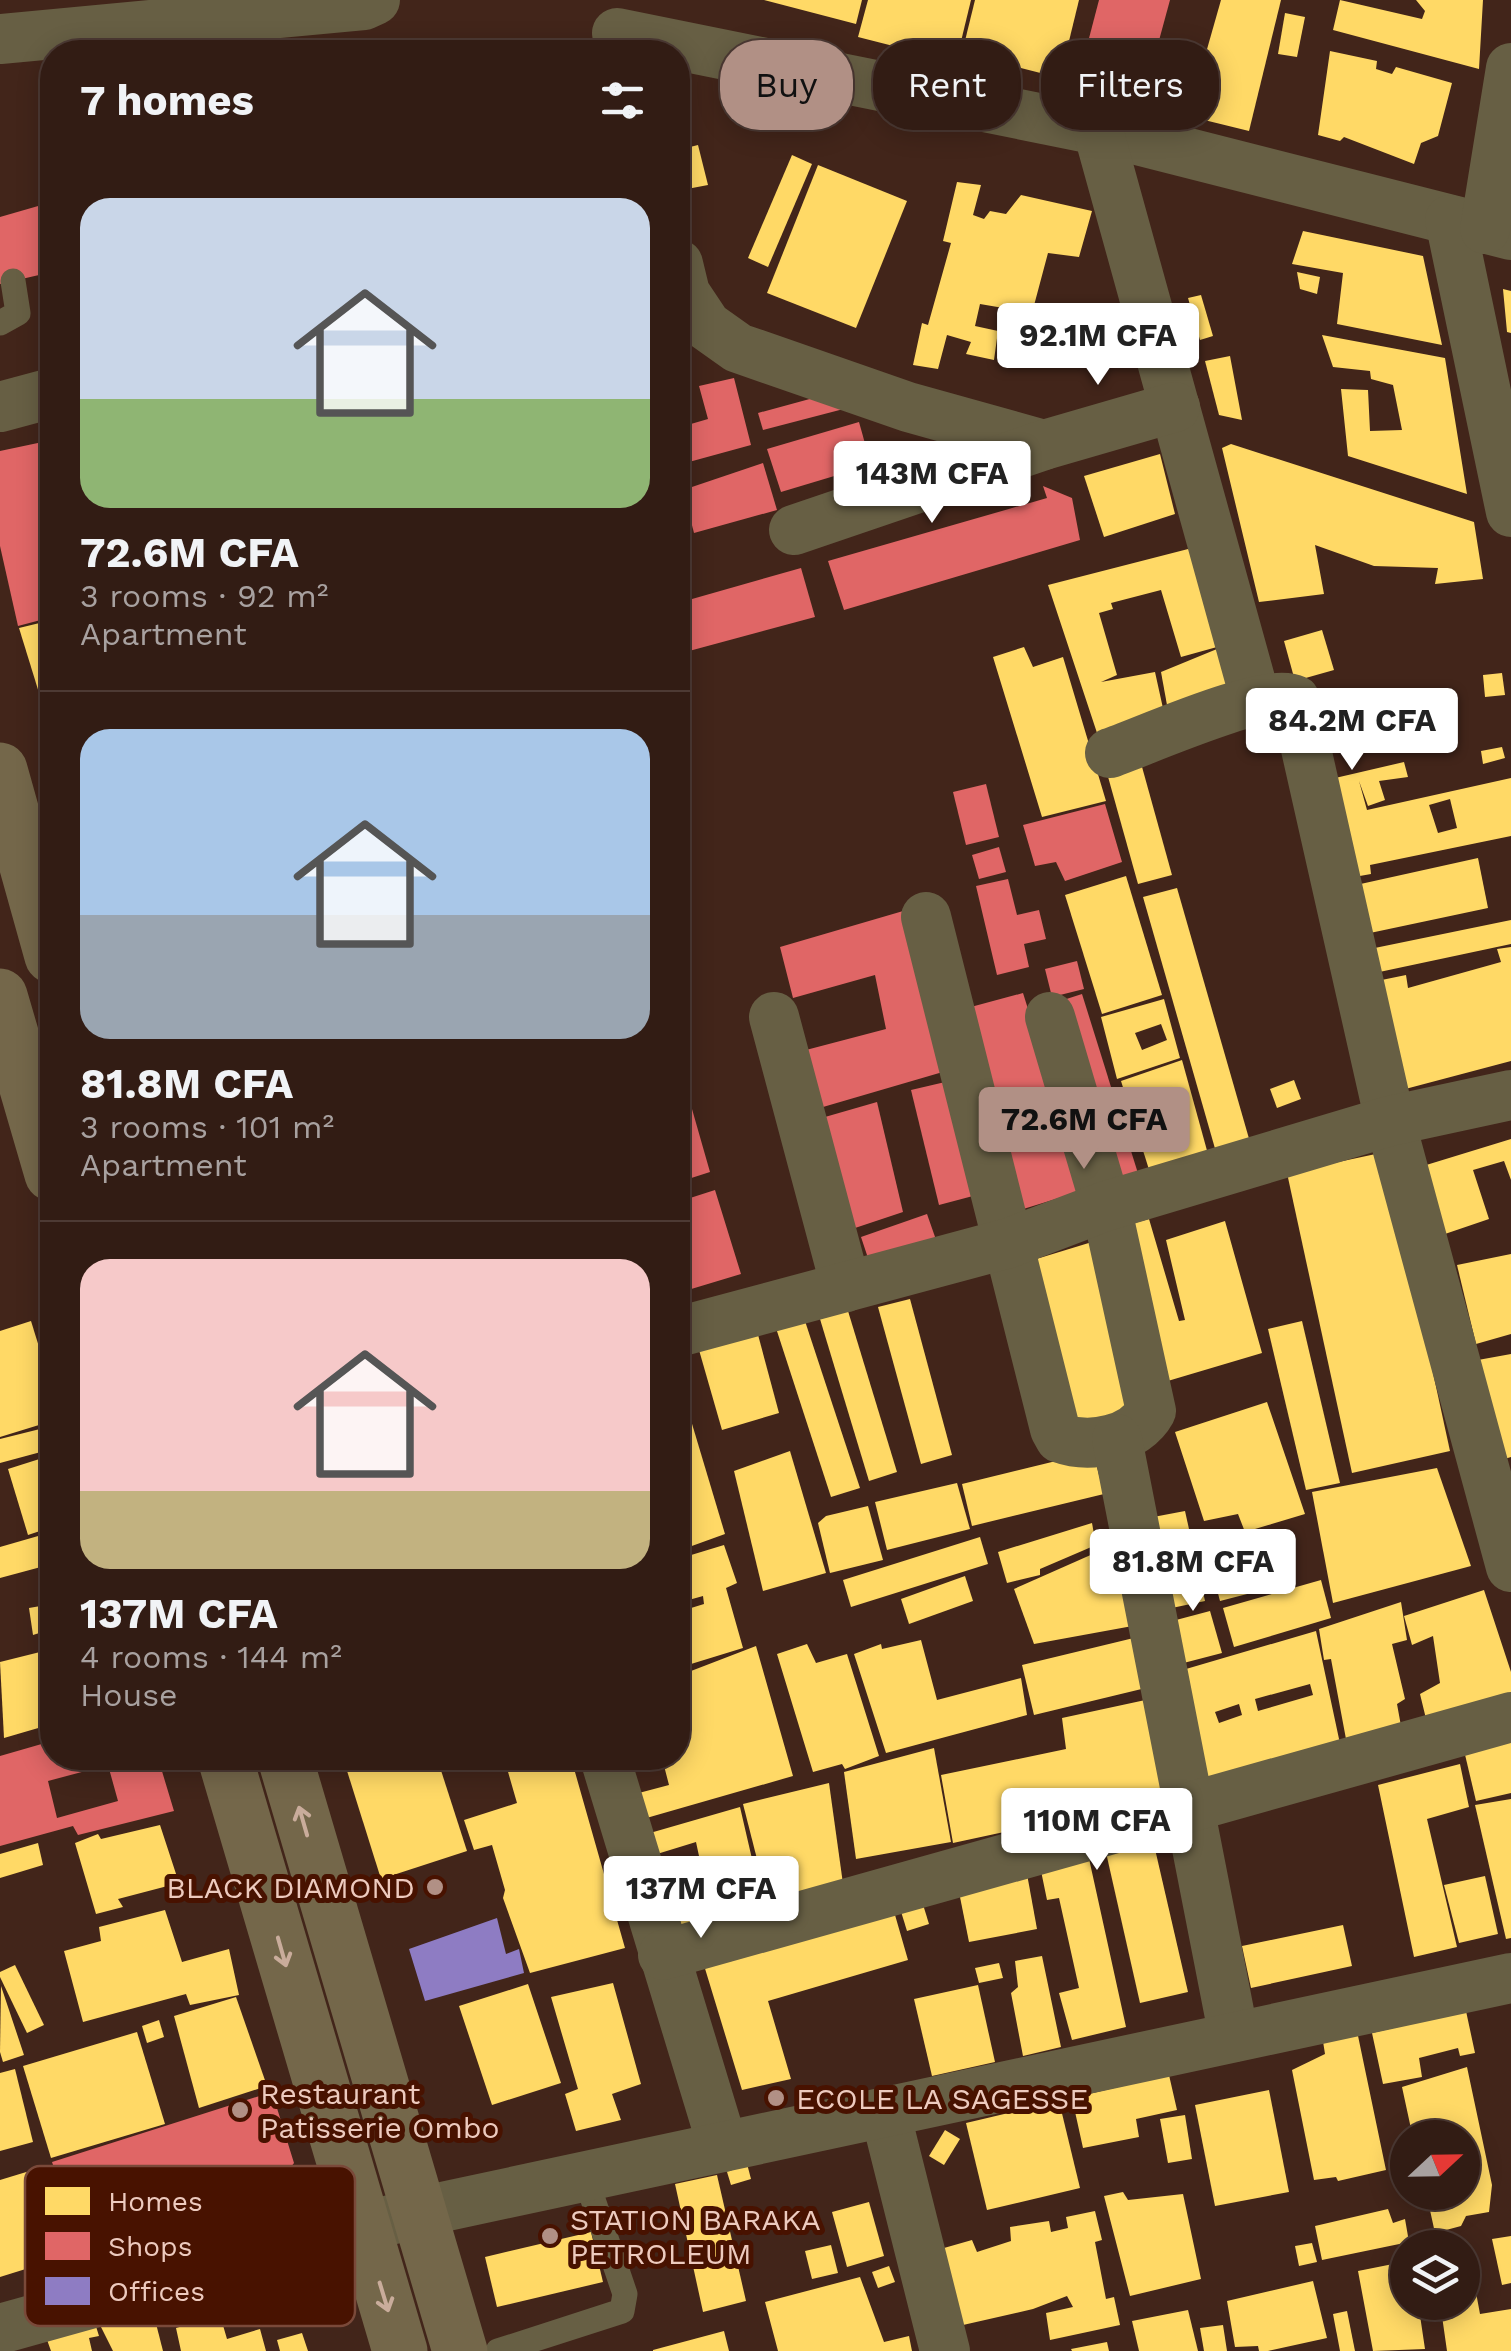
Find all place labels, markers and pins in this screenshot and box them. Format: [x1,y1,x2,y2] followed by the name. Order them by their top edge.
[984,303,1212,388] pin: 92.1M CFA
[829,441,1035,526] pin: 143M CFA
[1238,688,1466,773] pin: 84.2M CFA
[970,1087,1198,1172] pin: 72.6M CFA
[1079,1529,1307,1614] pin: 81.8M CFA
[994,1788,1200,1873] pin: 110M CFA
[598,1856,804,1941] pin: 137M CFA
[166,1870,415,1905] place label: BLACK DIAMOND
[424,1876,446,1898] marker: BLACK DIAMOND
[260,2076,500,2145] place label: Restaurant Patisserie Ombo
[796,2081,1088,2116] place label: ECOLE LA SAGESSE
[765,2087,787,2109] marker: ECOLE LA SAGESSE
[229,2099,251,2121] marker: Restaurant Patisserie Ombo
[570,2202,821,2271] place label: STATION BARAKA PETROLEUM
[539,2225,561,2247] marker: STATION BARAKA PETROLEUM

